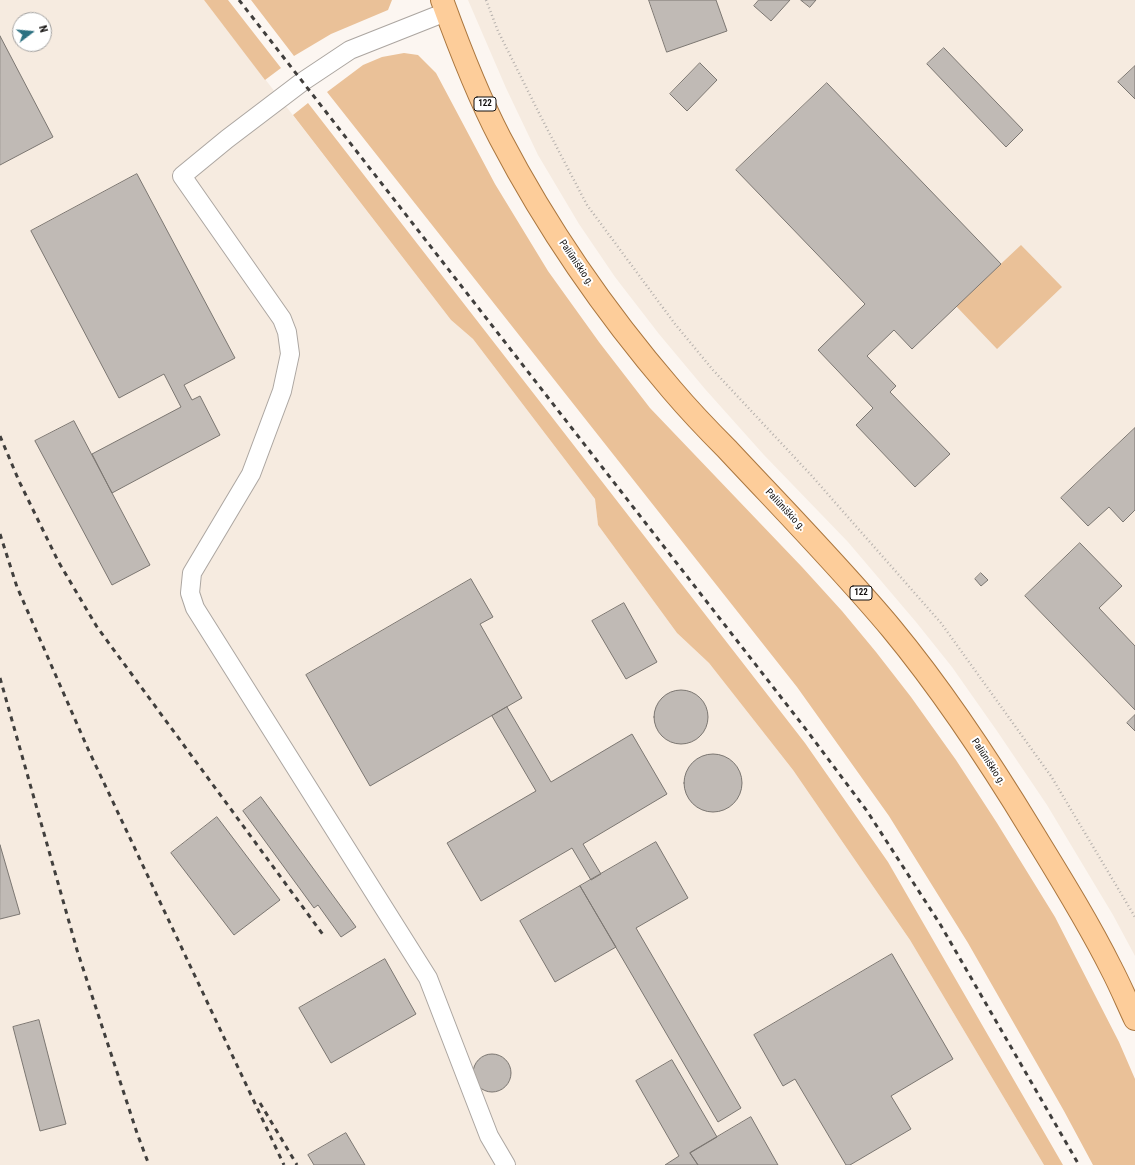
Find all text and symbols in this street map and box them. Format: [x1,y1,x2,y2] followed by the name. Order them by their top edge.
[12,12,52,52] north arrow
[36,24,50,34] text: N
[474,97,496,111] road number: 122
[556,238,596,288] street label: Paliūniškio g.
[763,486,807,534] street label: Paliūniškio g.
[850,586,872,600] road number: 122
[969,736,1007,788] street label: Paliūniškio g.

